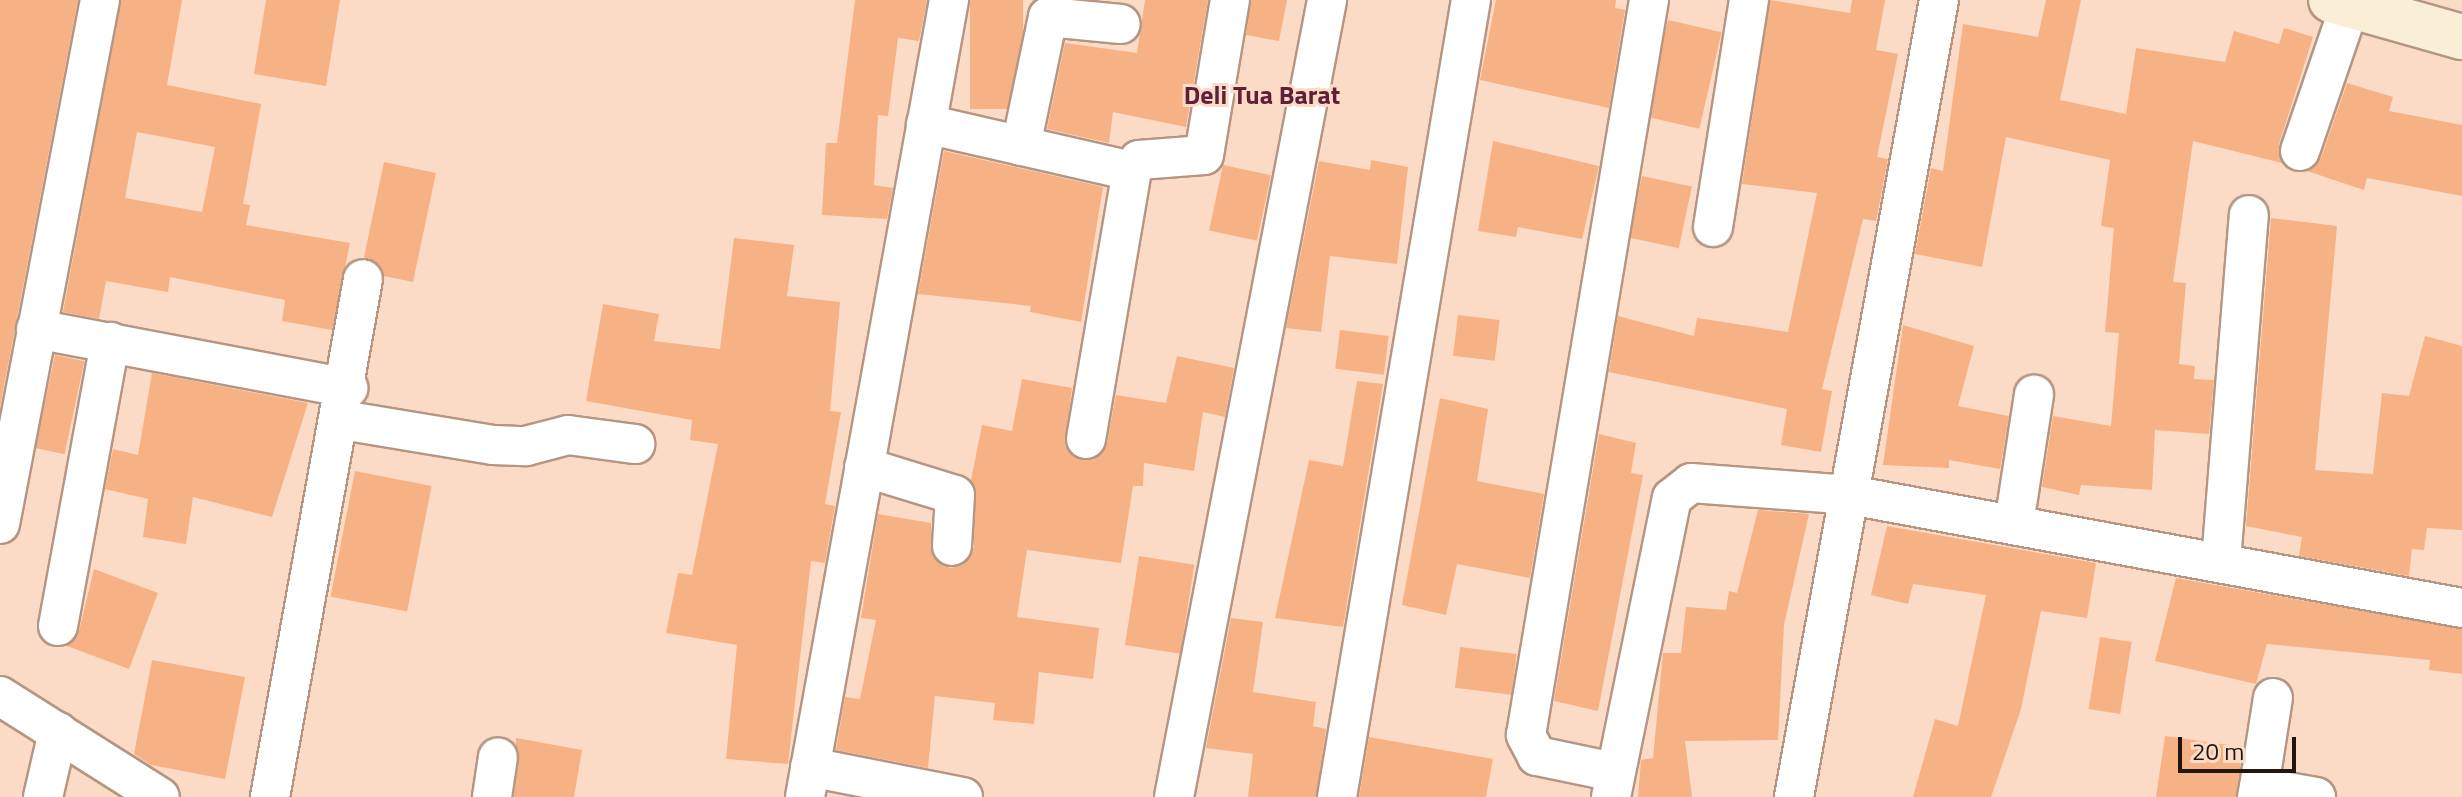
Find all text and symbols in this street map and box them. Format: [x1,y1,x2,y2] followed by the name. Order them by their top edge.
[1184,79,1340,111] district label: Deli Tua Barat
[2182,721,2300,771] scale bar
[2192,733,2244,769] text: 20 m

